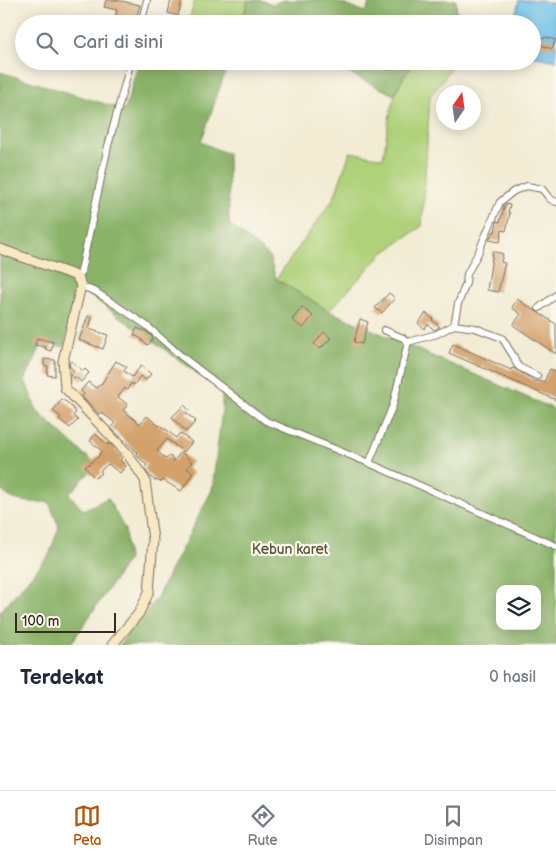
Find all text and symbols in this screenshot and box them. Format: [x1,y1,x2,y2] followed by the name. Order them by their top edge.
[15,15,541,70] search box
[33,29,61,57] icon: search
[73,31,163,54] text: Cari di sini
[436,85,481,130] north arrow
[252,541,329,558] park label: Kebun karet
[496,585,541,630] map controls
[496,585,541,630] button: layers
[15,610,116,633] scale bar
[22,613,59,630] text: 100 m
[20,665,104,690] text: Terdekat
[489,668,536,687] text: 0 hasil
[73,802,101,849] tab: Peta
[248,802,278,849] tab: Rute
[424,802,483,849] tab: Disimpan

